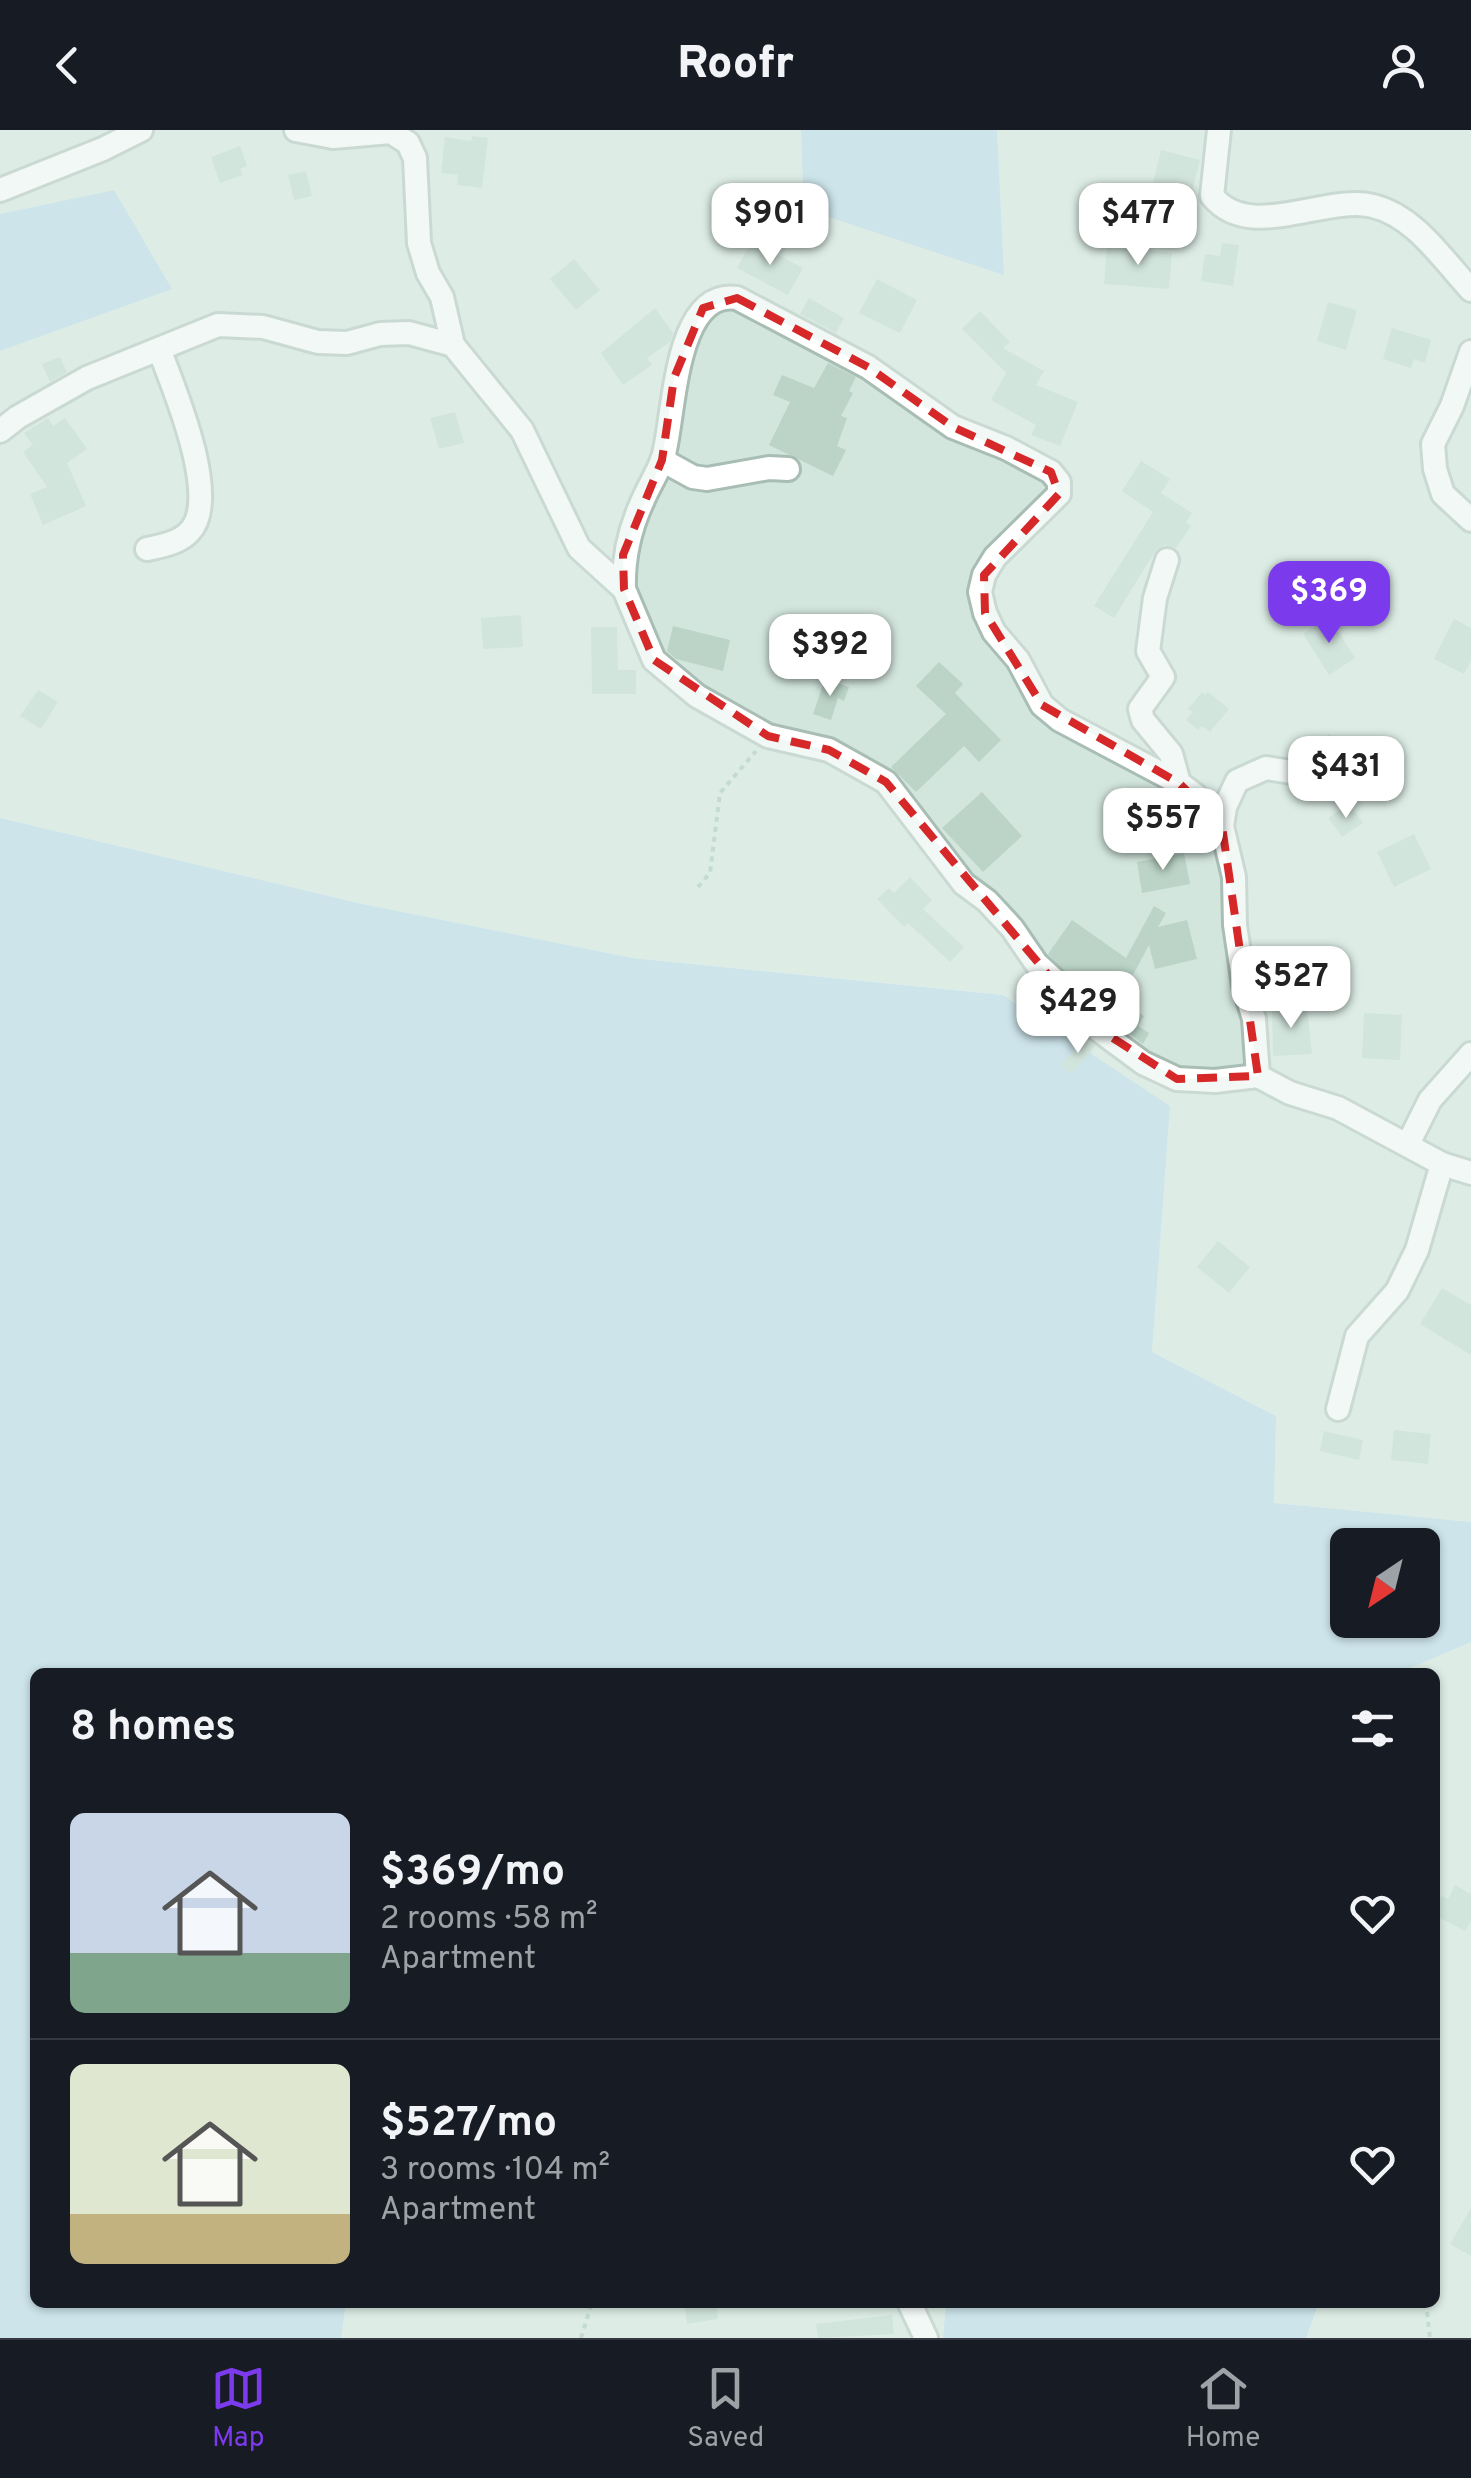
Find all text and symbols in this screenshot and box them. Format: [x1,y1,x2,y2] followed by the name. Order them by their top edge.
[677,37,794,94] text: Roofr
[40,38,95,93] icon: back
[1376,38,1431,93] icon: person
[711,183,829,268] pin: $901
[1079,183,1197,268] pin: $477
[734,195,806,235] text: $901
[1101,195,1175,235] text: $477
[1270,561,1388,646] pin: $369
[1290,573,1368,613] text: $369
[771,614,889,699] pin: $392
[791,626,869,666] text: $392
[1287,736,1405,821] pin: $431
[1310,748,1382,788] text: $431
[1104,788,1222,873] pin: $557
[1125,800,1201,840] text: $557
[1232,946,1350,1031] pin: $527
[1253,958,1329,998] text: $527
[1019,971,1137,1056] pin: $429
[1038,983,1118,1023] text: $429
[1330,1528,1440,1638] north arrow
[1330,1528,1440,1638] map controls
[1345,1701,1400,1756] icon: filters
[70,1702,236,1755] text: 8 homes
[380,1847,565,1900] text: $369/mo
[150,1853,270,1973] icon: home
[1345,1886,1400,1941] icon: heart
[380,1900,598,1940] text: 2 rooms · 58 m²
[380,1940,536,1980] text: Apartment
[380,2098,557,2151] text: $527/mo
[150,2104,270,2224] icon: home
[1345,2137,1400,2192] icon: heart
[380,2151,610,2191] text: 3 rooms · 104 m²
[380,2191,536,2231] text: Apartment
[211,2361,266,2457] tab: Map
[687,2361,764,2457] tab: Saved
[1186,2361,1260,2457] tab: Home

